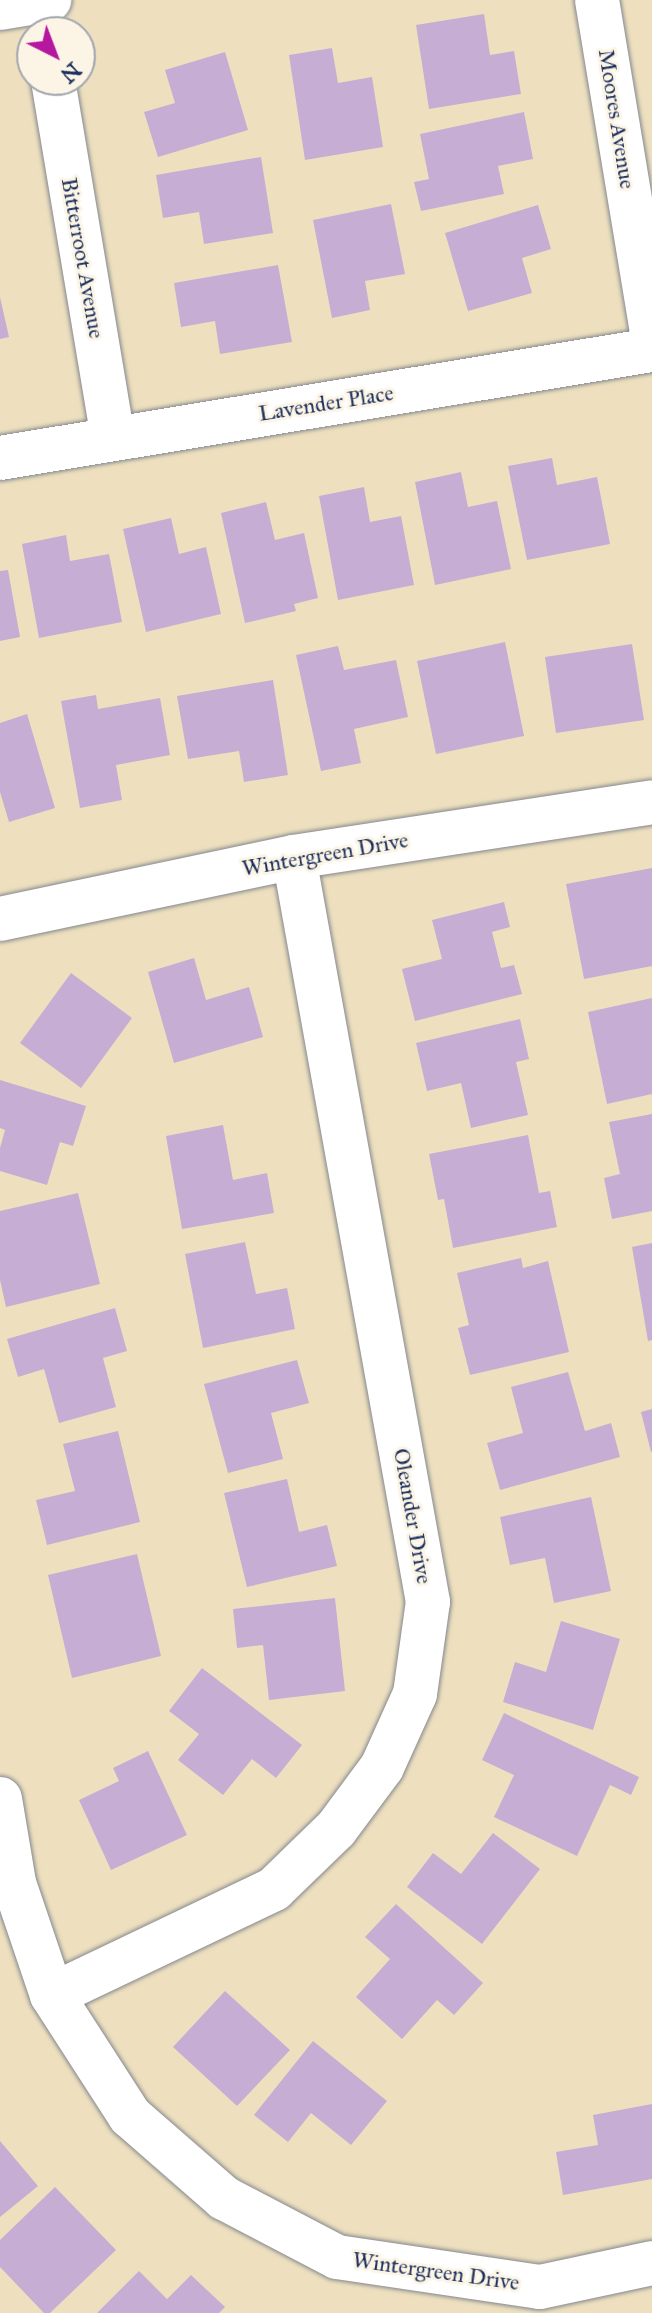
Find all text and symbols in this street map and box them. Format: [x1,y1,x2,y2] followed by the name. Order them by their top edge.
[16,16,96,96] north arrow
[593,47,641,191] street label: Moores Avenue
[55,56,87,89] text: N
[56,176,110,340] street label: Bitterroot Avenue
[257,379,395,427] street label: Lavender Place
[240,826,410,882] street label: Wintergreen Drive
[388,1446,438,1586] street label: Oleander Drive
[351,2246,521,2296] street label: Wintergreen Drive

